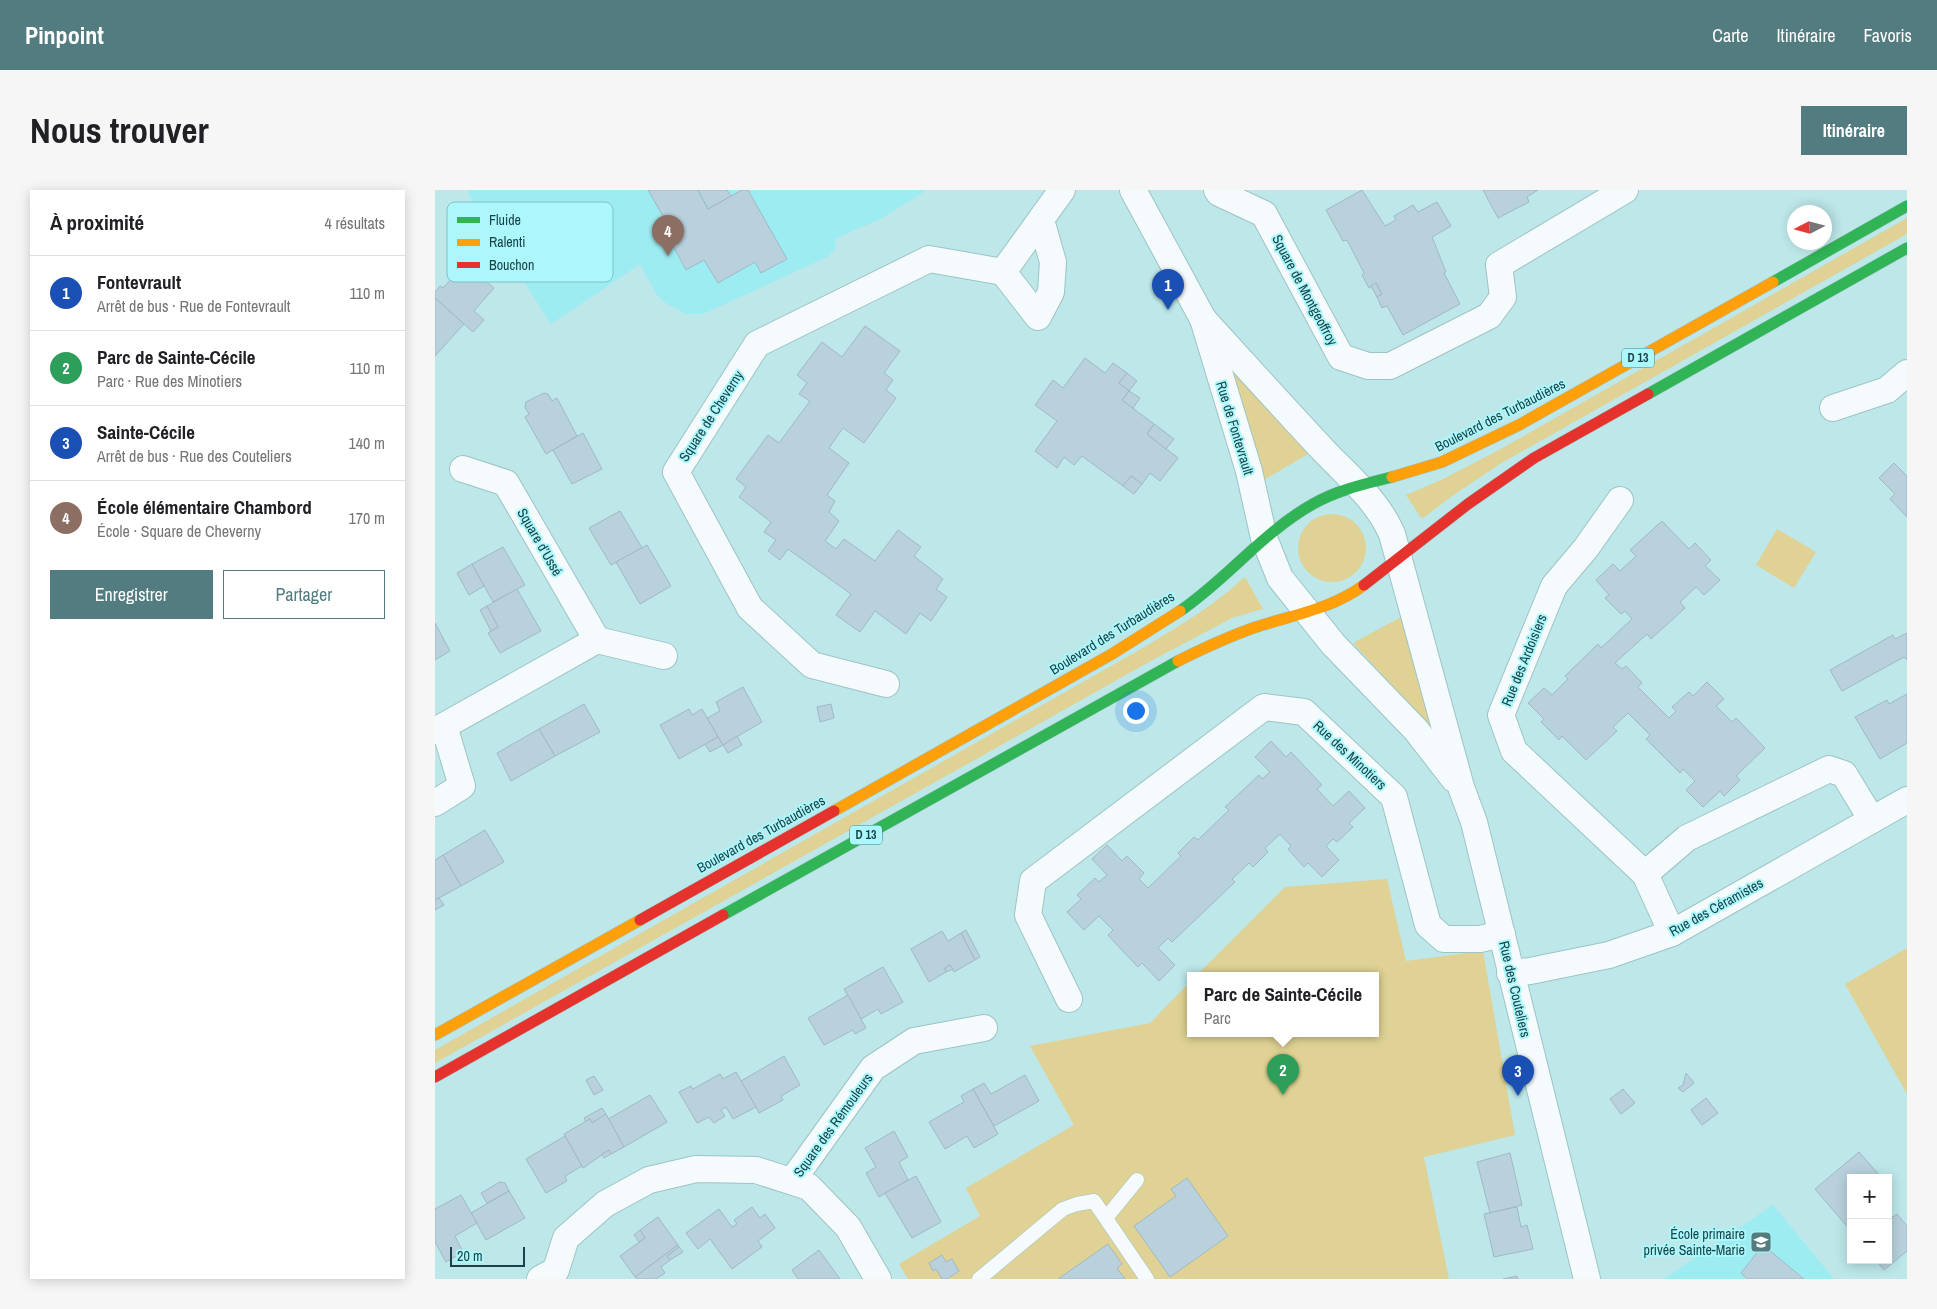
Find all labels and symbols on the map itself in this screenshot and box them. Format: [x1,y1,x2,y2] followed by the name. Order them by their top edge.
[447,202,613,282] legend
[1787,205,1832,250] north arrow
[489,211,521,229] text: Fluide
[652,215,684,256] pin: 4
[1268,231,1342,349] street label: Square de Montgeoffroy
[489,233,525,251] text: Ralenti
[489,256,534,274] text: Bouchon
[1152,269,1184,310] pin: 1
[1622,348,1654,368] road number: D 13
[675,367,747,465] street label: Square de Cheverny
[1432,374,1568,456] street label: Boulevard des Turbaudières
[1212,379,1258,477] street label: Rue de Fontevrault
[513,505,567,579] street label: Square d’Ussé
[1046,587,1178,679] street label: Boulevard des Turbaudières
[1497,611,1551,709] street label: Rue des Ardoisiers
[1123,698,1149,724] your location
[1310,716,1391,794] street label: Rue des Minotiers
[694,791,828,877] street label: Boulevard des Turbaudières
[850,826,882,844] road number: D 13
[1666,874,1766,940] street label: Rue des Céramistes
[1495,939,1535,1039] street label: Rue des Couteliers
[1267,1054,1299,1095] pin: 2
[1502,1055,1534,1096] pin: 3
[789,1069,877,1180] street label: Square des Rémouleurs
[1644,1225,1745,1259] place label: École primaire privée Sainte-Marie
[1749,1230,1773,1254] school or university icon: École primaire privée Sainte-Marie
[450,1244,525,1267] scale bar

